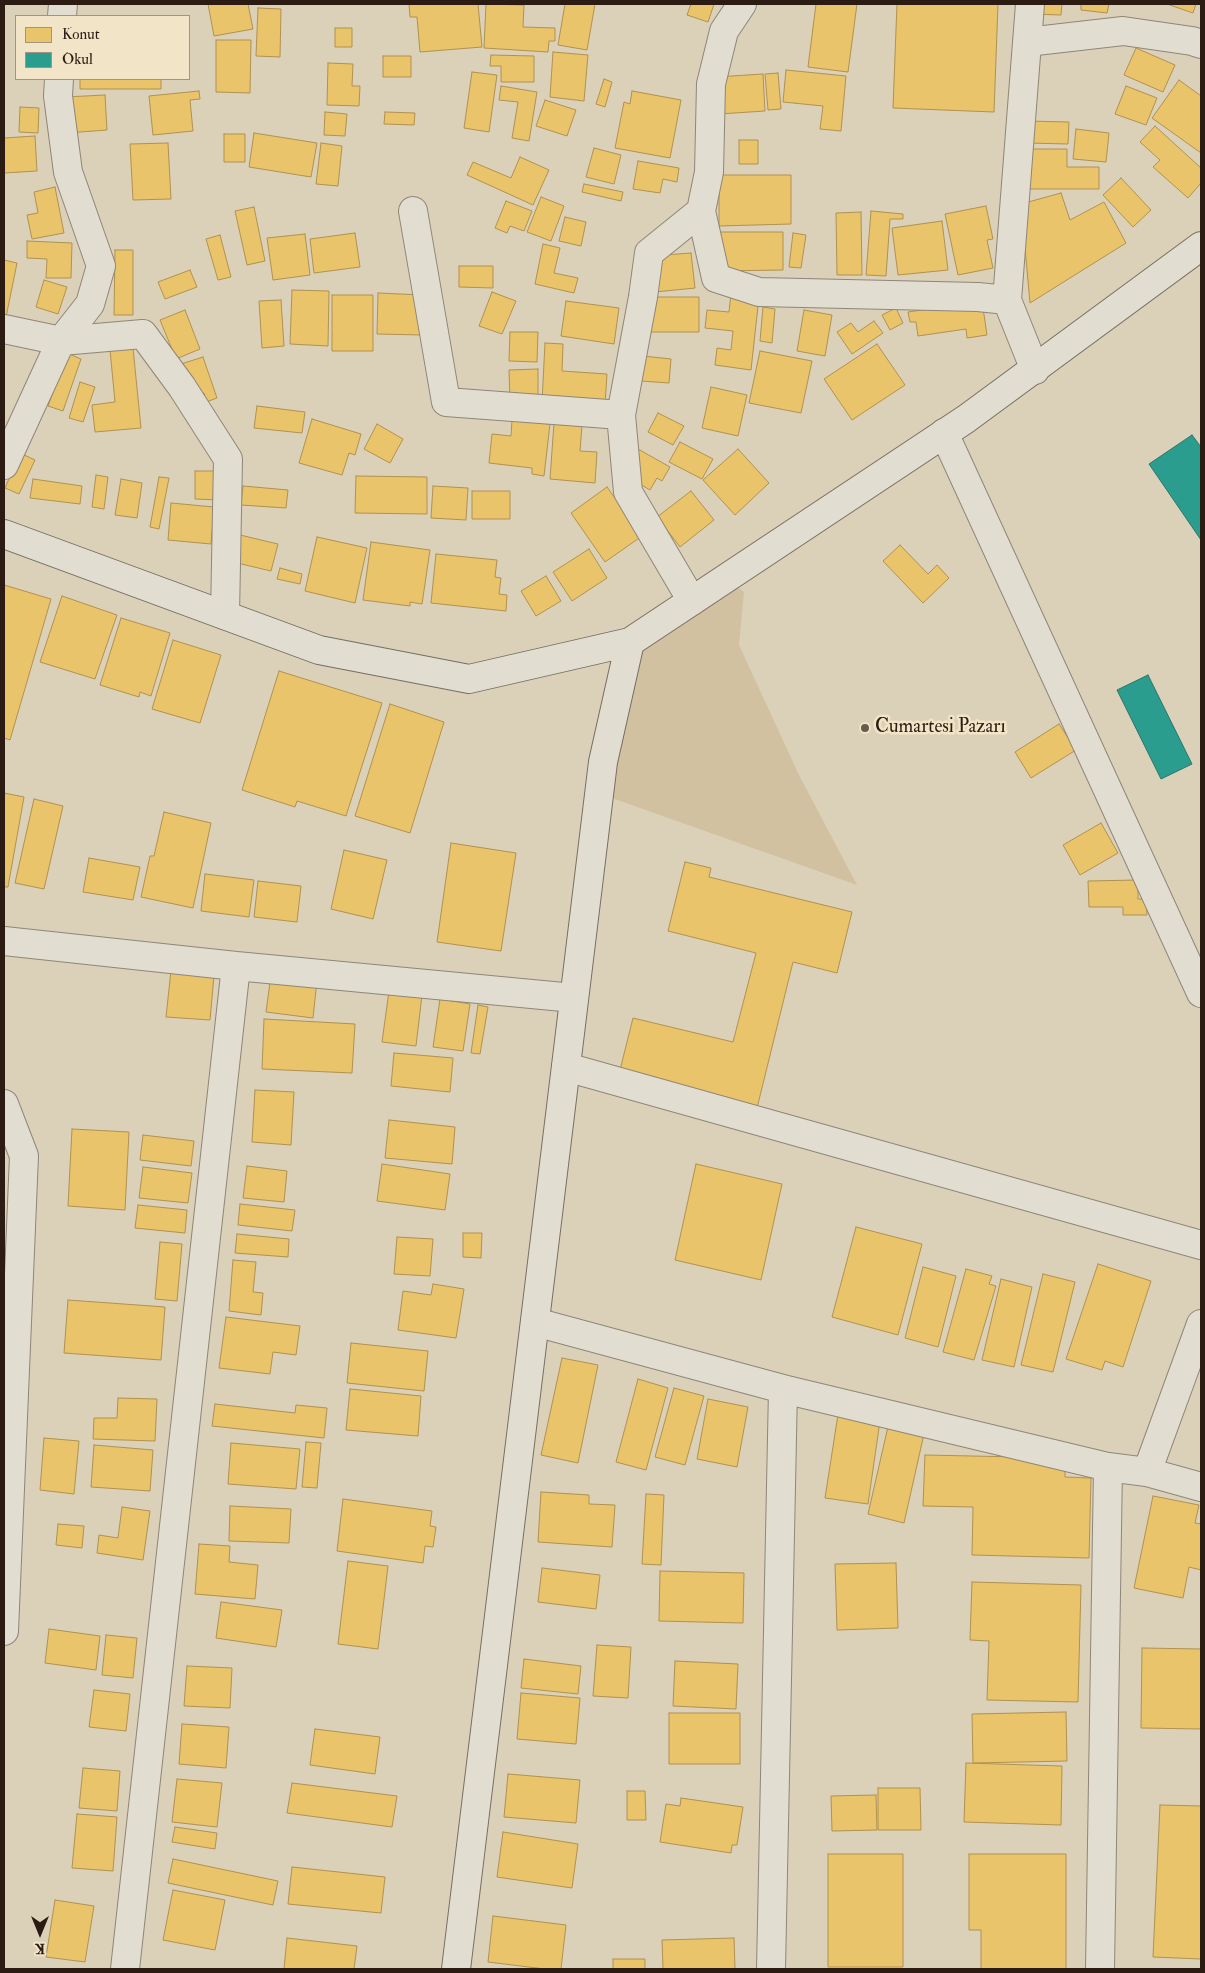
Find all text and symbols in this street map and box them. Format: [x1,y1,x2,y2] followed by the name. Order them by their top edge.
[15,15,190,80] legend
[62,25,100,44] text: Konut
[62,50,93,69] text: Okul
[875,717,1005,739] place label: Cumartesi Pazarı
[859,722,871,734] marker: Cumartesi Pazarı
[15,1908,65,1958] north arrow
[35,1940,45,1957] text: K

